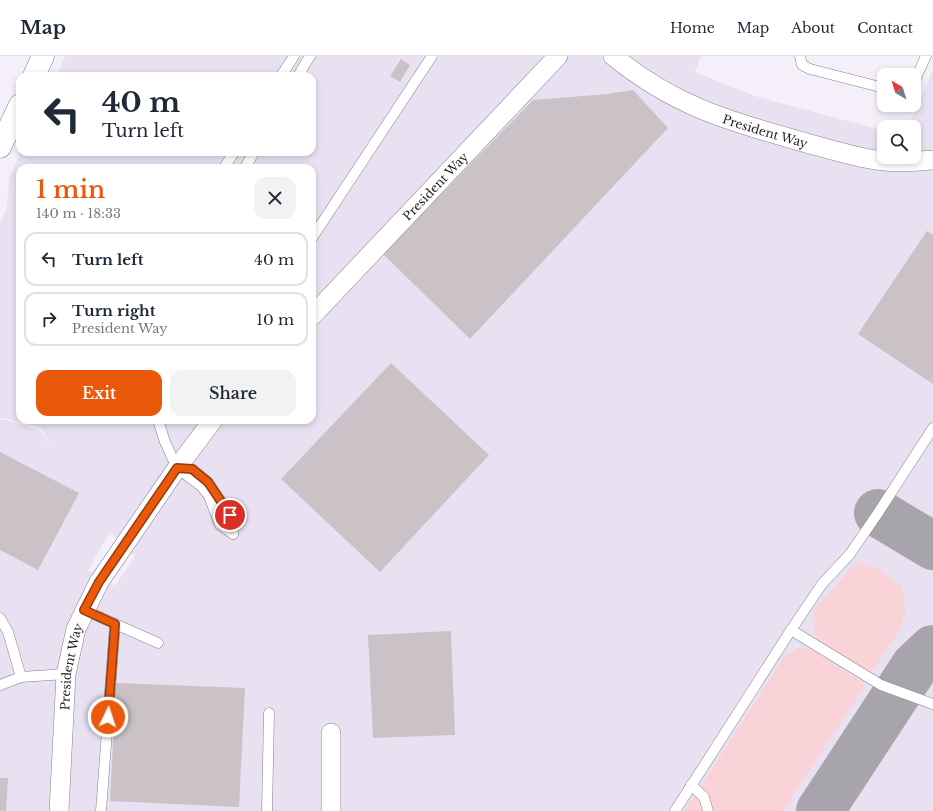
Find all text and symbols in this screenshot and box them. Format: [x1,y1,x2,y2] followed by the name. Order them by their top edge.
[20,16,66,39] text: Map
[670,19,715,37] text: Home
[737,19,769,37] text: Map
[791,19,835,37] text: About
[857,19,913,37] text: Contact
[877,68,921,112] north arrow
[877,68,921,164] map controls
[102,85,180,120] text: 40 m
[36,88,88,140] icon: left
[721,111,810,151] street label: President Way
[102,120,184,142] text: Turn left
[877,120,921,164] button: search
[399,149,471,223] street label: President Way
[36,175,105,204] text: 1 min
[254,177,296,219] button: close
[36,205,121,222] text: 140 m · 18:33
[38,248,60,270] icon: left
[72,250,143,269] text: Turn left
[254,250,294,269] text: 40 m
[72,301,155,320] text: Turn right
[38,308,60,330] icon: right
[256,310,294,329] text: 10 m
[72,320,167,337] text: President Way
[36,370,162,416] button: Exit
[170,370,296,416] button: Share
[213,498,247,532] pin
[219,504,241,526] icon: arrive
[57,620,85,711] street label: President Way
[87,696,129,738] position arrow

